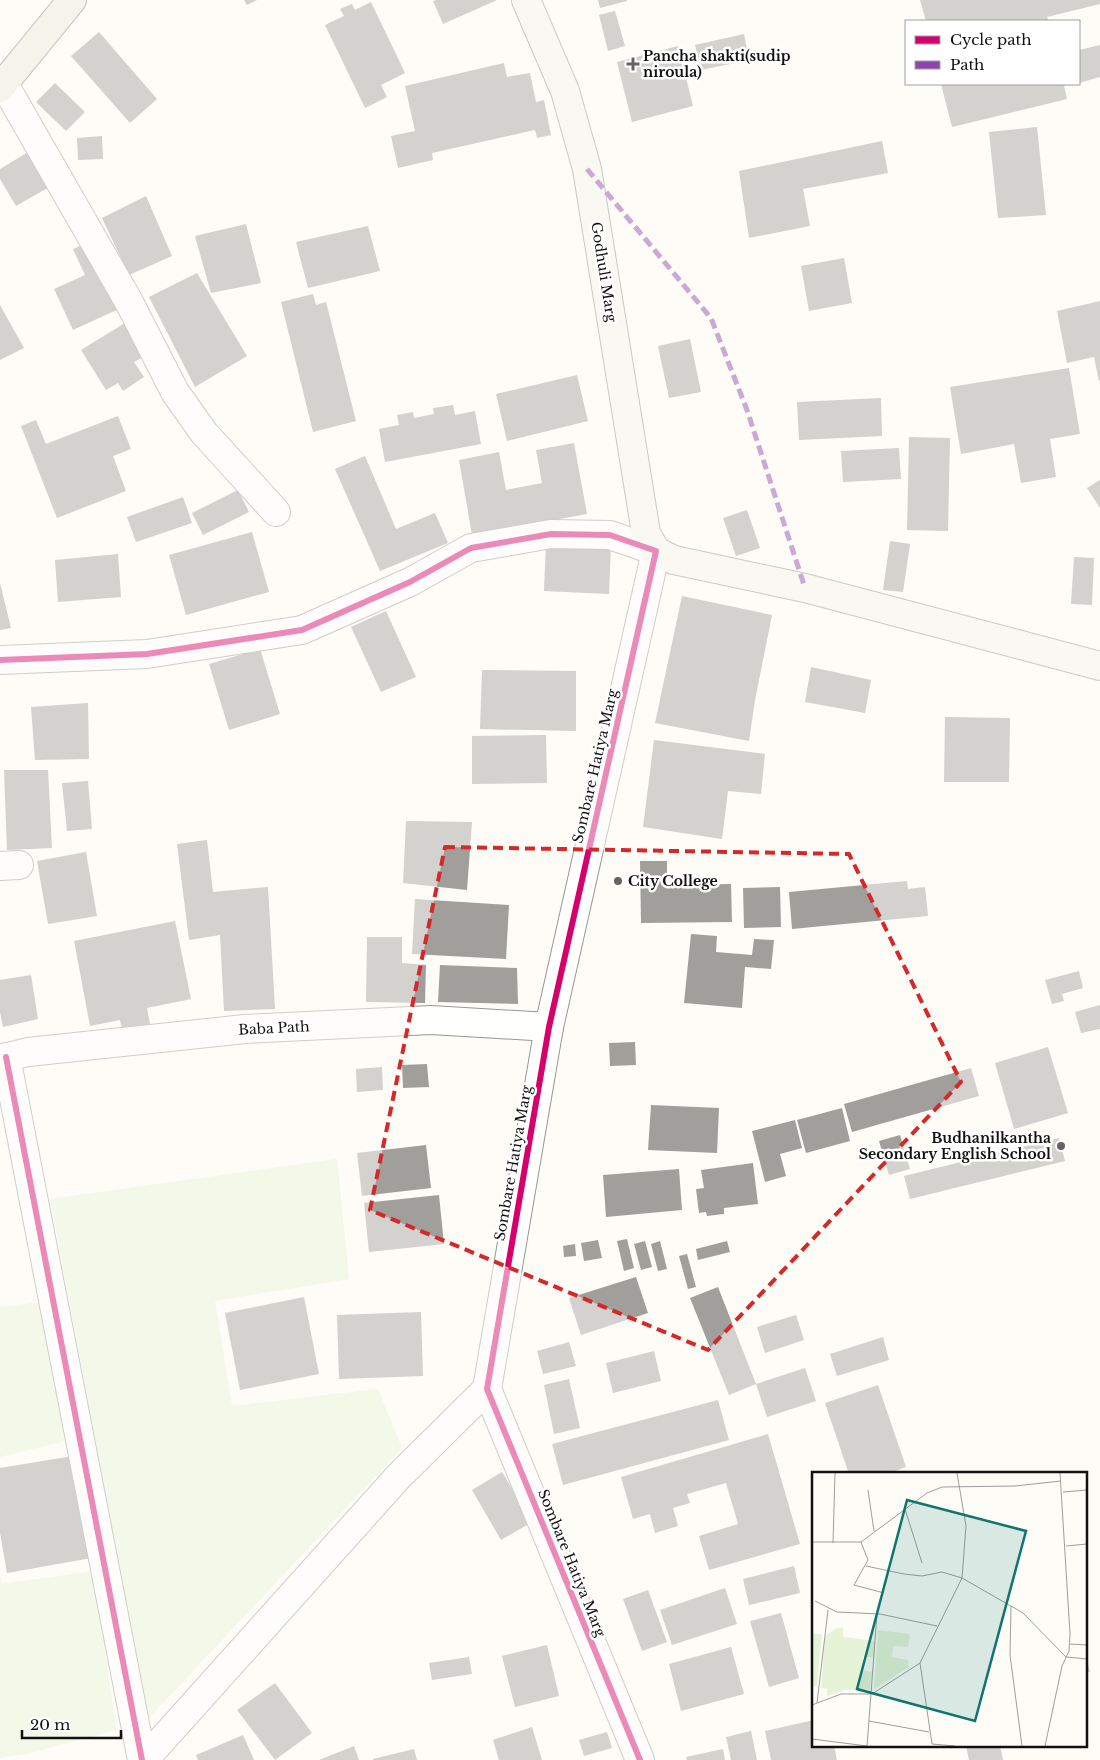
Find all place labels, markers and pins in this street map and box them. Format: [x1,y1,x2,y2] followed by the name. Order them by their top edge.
[643,47,791,81] place label: Pancha shakti(sudip niroula)
[627,58,639,70] marker: Pancha shakti(sudip niroula)
[628,872,718,890] place label: City College
[612,875,624,887] marker: City College
[859,1129,1051,1163] place label: Budhanilkantha Secondary English School
[1055,1140,1067,1152] marker: Budhanilkantha Secondary English School

